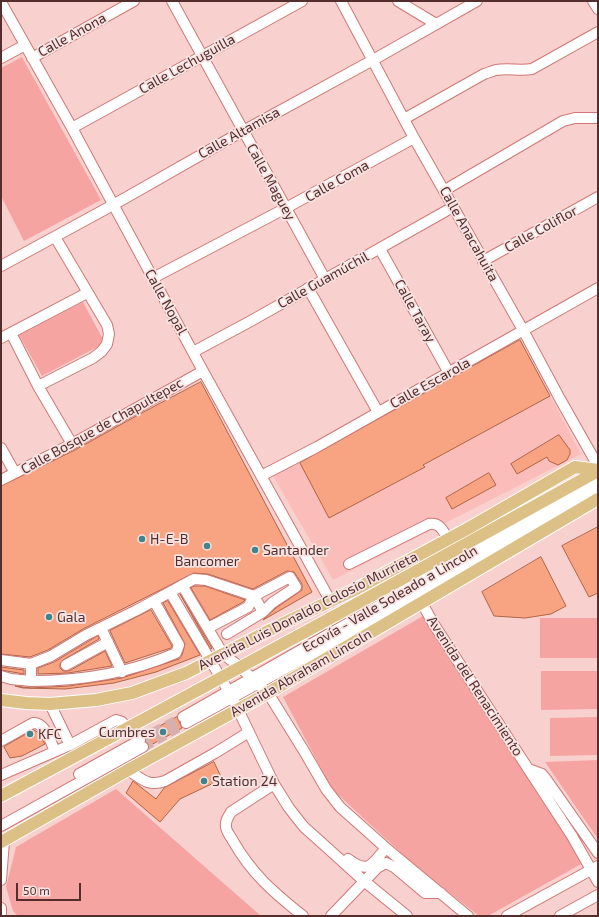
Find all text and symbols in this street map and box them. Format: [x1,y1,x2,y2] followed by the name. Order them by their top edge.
[35,9,109,61] street label: Calle Anona
[136,31,238,97] street label: Calle Lechuguilla
[195,104,283,162] street label: Calle Altamisa
[243,141,299,223] street label: Calle Maguey
[302,157,372,205] street label: Calle Coma
[436,183,502,285] street label: Calle Anacahuita
[501,202,581,256] street label: Calle Coliflor
[274,248,372,312] street label: Calle Guamúchil
[141,266,191,338] street label: Calle Nopal
[391,276,439,346] street label: Calle Taray
[387,354,473,412] street label: Calle Escarola
[18,374,186,478] street label: Calle Bosque de Chapultepec
[150,531,188,547] place label: H-E-B
[137,534,147,544] marker: H-E-B
[202,541,212,551] marker: Bancomer
[263,542,329,558] place label: Santander
[300,542,480,656] street label: Ecovía - Valle Soleado a Lincoln
[250,545,260,555] marker: Santander
[195,548,421,674] street label: Avenida Luis Donaldo Colosio Murrieta
[175,553,239,569] place label: Bancomer
[57,609,85,625] place label: Gala
[44,612,54,622] marker: Gala
[423,613,527,759] street label: Avenida del Renacimiento
[227,626,375,720] street label: Avenida Abraham Lincoln
[99,724,155,740] place label: Cumbres
[38,726,62,742] place label: KFC
[158,727,168,737] marker: Cumbres
[25,729,35,739] marker: KFC
[212,773,277,789] place label: Station 24
[199,776,209,786] marker: Station 24
[18,875,83,901] scale bar
[23,883,50,897] text: 50 m

